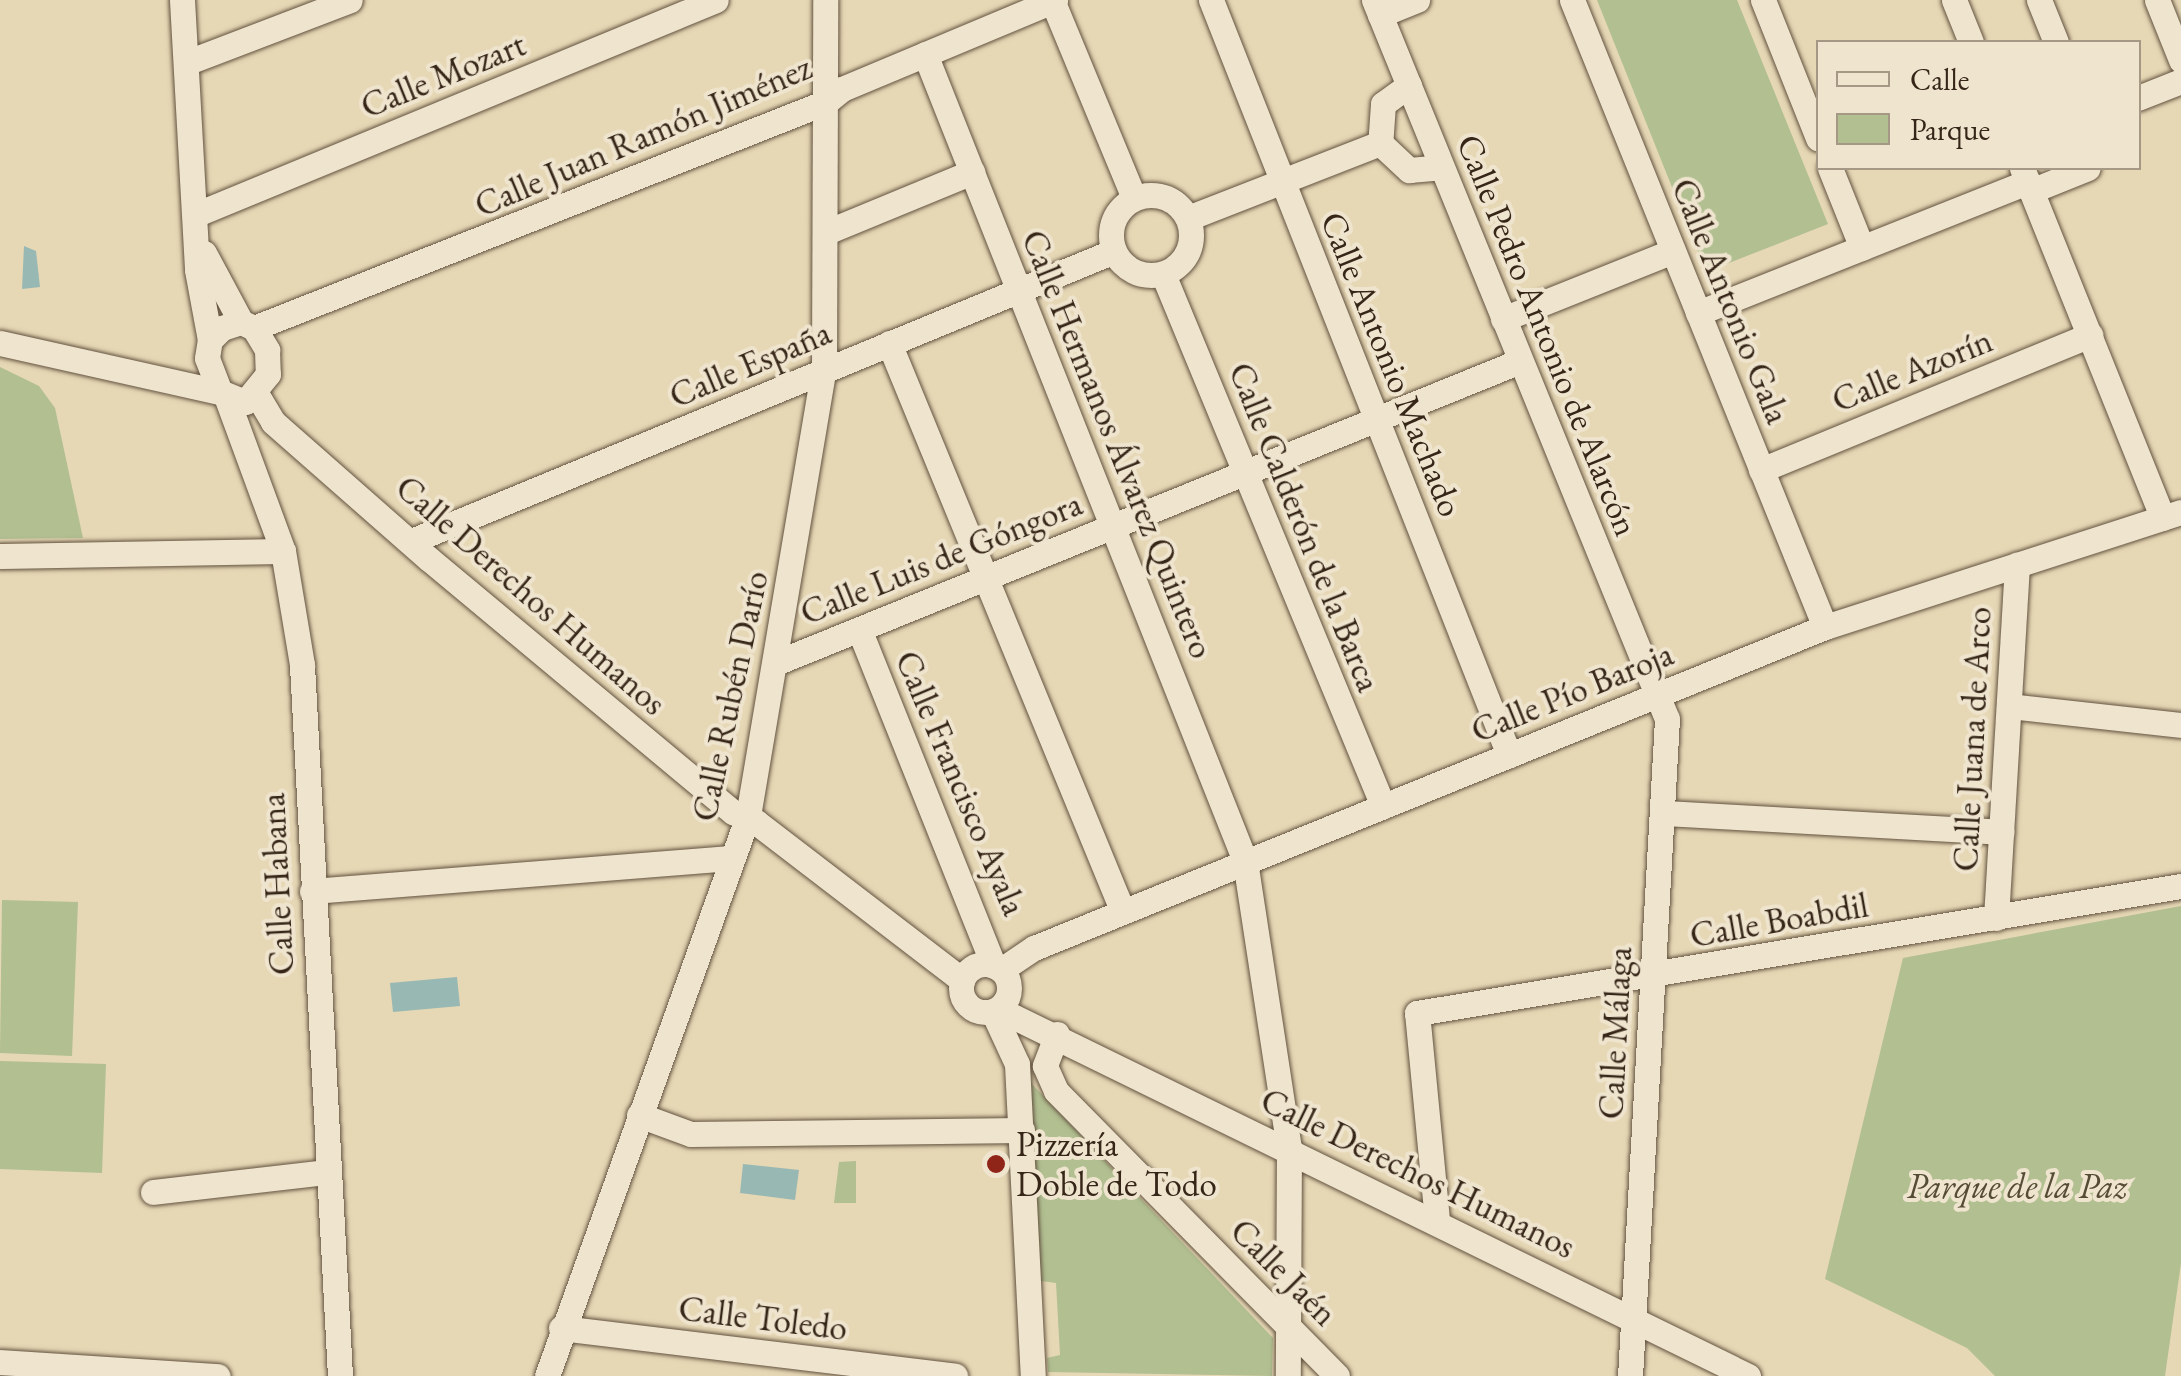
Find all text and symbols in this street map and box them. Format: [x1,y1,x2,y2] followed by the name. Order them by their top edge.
[355,23,531,127] street label: Calle Mozart
[1816,40,2141,170] legend
[468,46,818,226] street label: Calle Juan Ramón Jiménez
[1910,60,1969,99] text: Calle
[1910,110,1990,149] text: Parque
[1448,128,1648,542] street label: Calle Pedro Antonio de Alarcón
[1663,172,1799,430] street label: Calle Antonio Gala
[1312,206,1472,522] street label: Calle Antonio Machado
[1013,224,1223,664] street label: Calle Hermanos Álvarez Quintero
[663,311,837,417] street label: Calle España
[1826,319,1998,421] street label: Calle Azorín
[1220,356,1390,698] street label: Calle Calderón de la Barca
[387,466,675,724] street label: Calle Derechos Humanos
[794,482,1088,634] street label: Calle Luis de Góngora
[683,567,777,825] street label: Calle Rubén Darío
[1944,606,2000,872] street label: Calle Juana de Arco
[1465,632,1679,752] street label: Calle Pío Baroja
[886,644,1036,922] street label: Calle Francisco Ayala
[251,792,303,976] street label: Calle Habana
[1687,884,1871,956] street label: Calle Boabdil
[1590,946,1640,1120] street label: Calle Málaga
[1254,1079,1582,1267] street label: Calle Derechos Humanos
[1016,1123,1217,1205] place label: Pizzería Doble de Todo
[985,1153,1007,1175] marker: Pizzería Doble de Todo
[1907,1165,2127,1207] park label: Parque de la Paz
[1222,1210,1346,1334] street label: Calle Jaén
[676,1287,850,1349] street label: Calle Toledo

